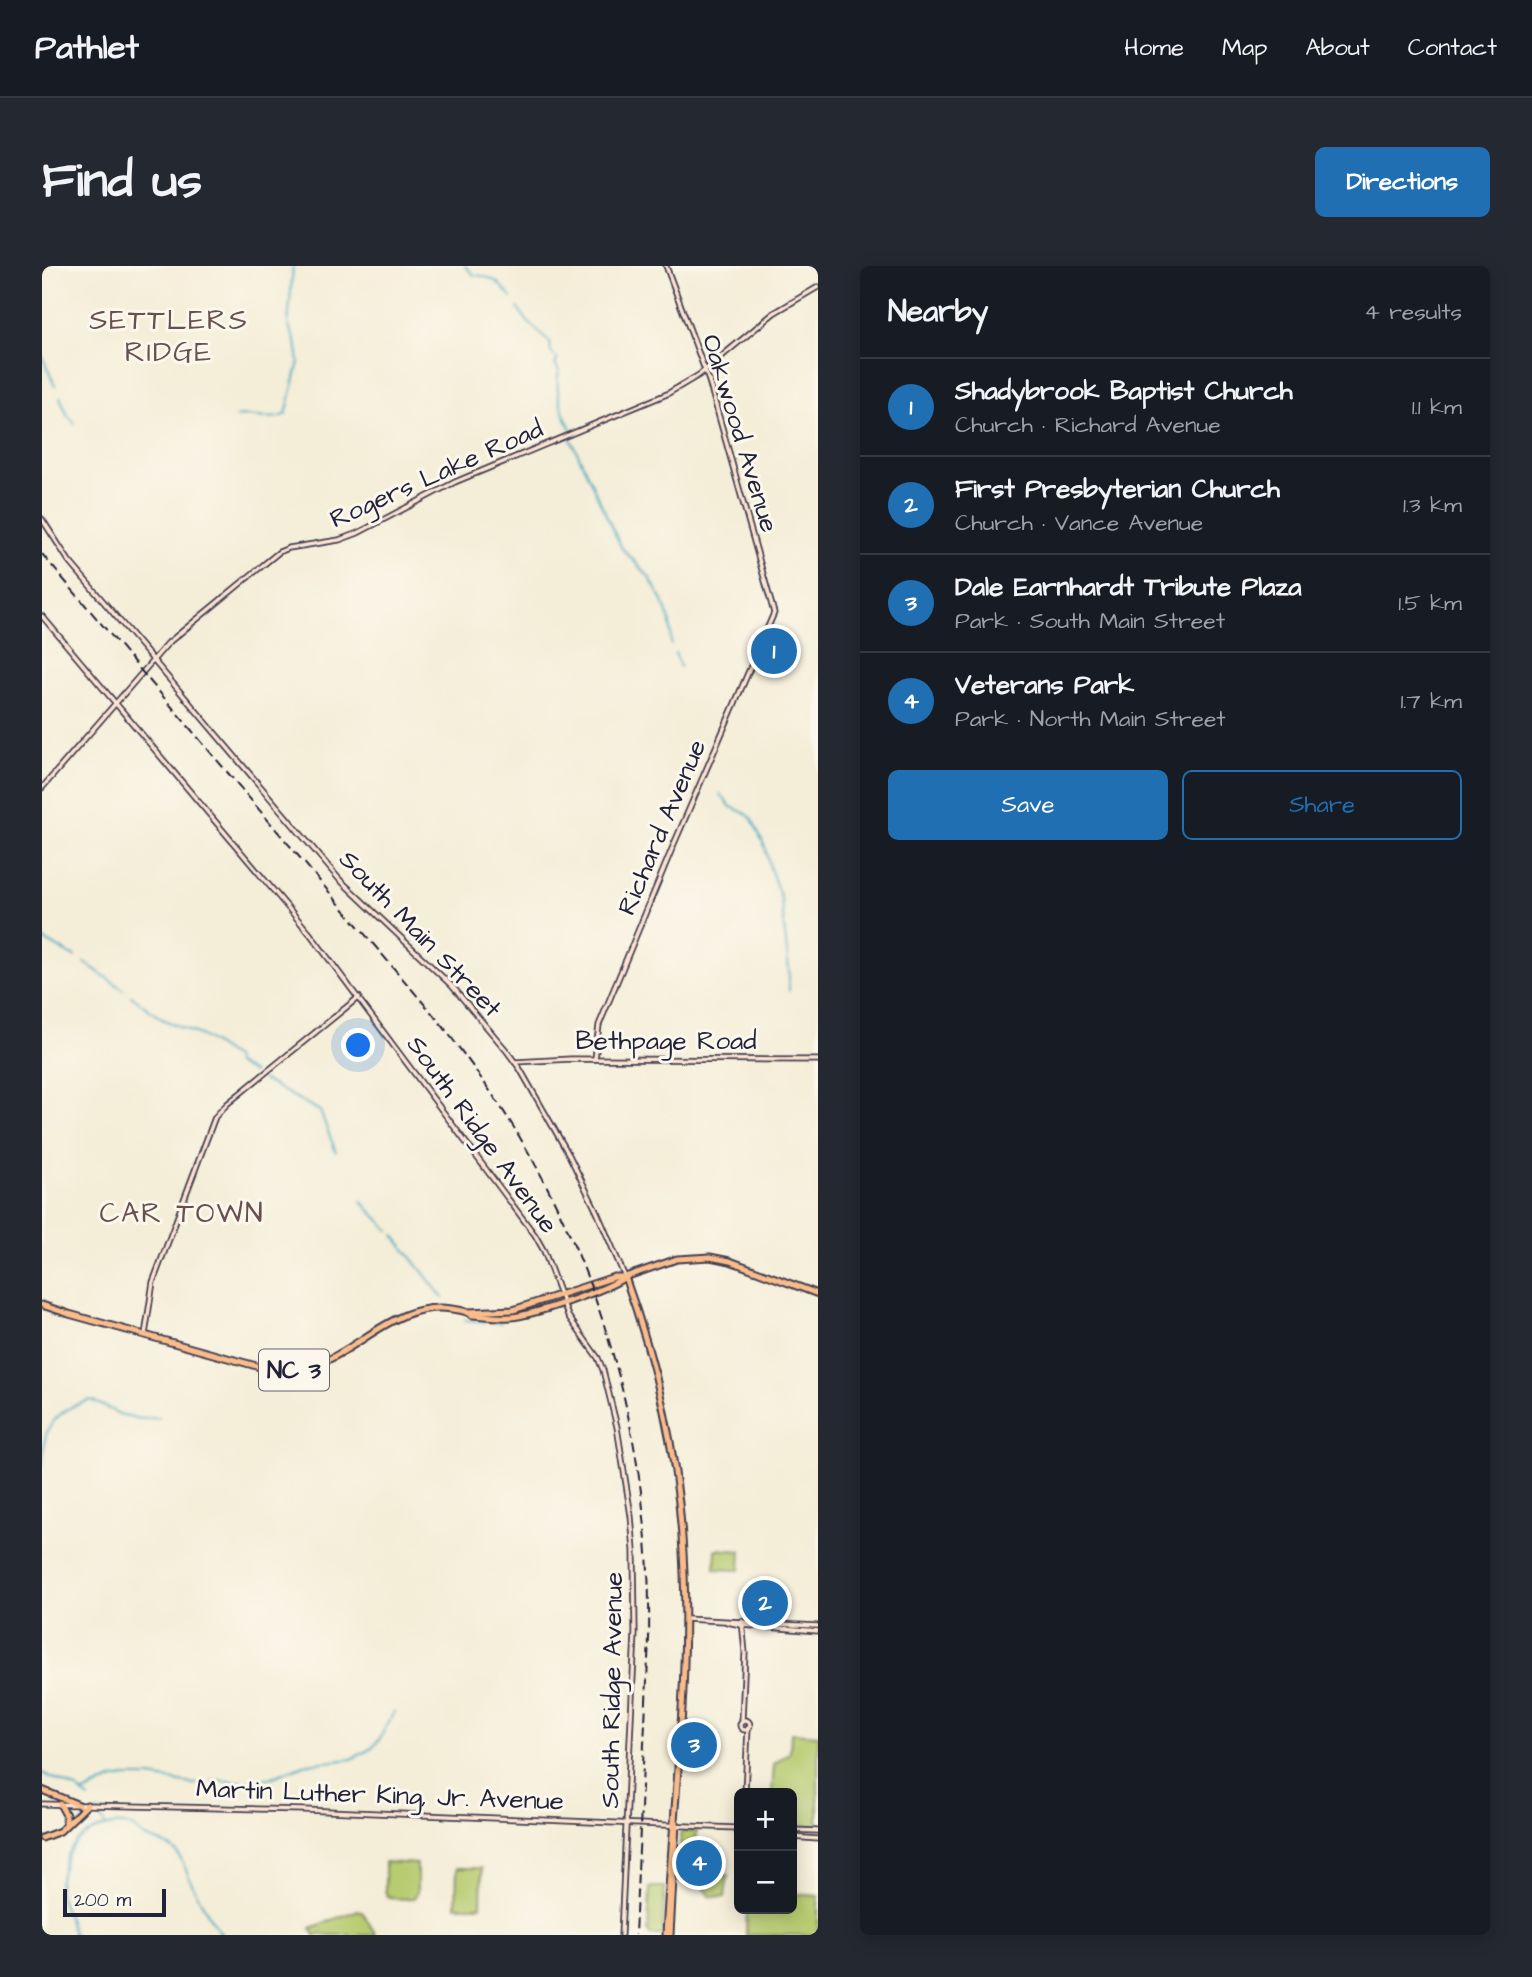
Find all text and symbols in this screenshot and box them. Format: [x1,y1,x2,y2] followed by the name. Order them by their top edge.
[35,25,139,71] text: Pathlet
[1124,31,1184,65] text: Home
[1222,31,1267,65] text: Map
[1305,31,1370,65] text: About
[1408,31,1497,65] text: Contact
[1315,147,1490,217] button: Directions
[42,148,202,216] text: Find us
[888,291,988,333] text: Nearby
[1364,296,1462,328] text: 4 results
[89,301,249,372] district label: SETTLERS RIDGE
[693,330,787,537] street label: Oakwood Avenue
[955,373,1293,409] text: Shadybrook Baptist Church
[910,391,912,423] text: 1
[1412,391,1462,423] text: 1.1 km
[955,409,1221,441] text: Church · Richard Avenue
[324,411,550,539] street label: Rogers Lake Road
[955,471,1280,507] text: First Presbyterian Church
[904,489,918,521] text: 2
[1403,489,1462,521] text: 1.3 km
[955,507,1203,539] text: Church · Vance Avenue
[955,569,1302,605] text: Dale Earnhardt Tribute Plaza
[905,587,917,619] text: 3
[1398,587,1462,619] text: 1.5 km
[955,605,1225,637] text: Park · South Main Street
[751,625,797,677] pin: 1
[955,667,1134,703] text: Veterans Park
[903,685,919,717] text: 4
[1400,685,1462,717] text: 1.7 km
[955,703,1226,735] text: Park · North Main Street
[609,734,715,921] street label: Richard Avenue
[888,770,1168,840] button: Save
[1182,770,1462,840] button: Share
[331,842,510,1026] street label: South Main Street
[575,1023,757,1061] street label: Bethpage Road
[341,1028,375,1062] your location
[397,1028,566,1242] street label: South Ridge Avenue
[99,1194,265,1233] district label: CAR TOWN
[259,1350,329,1390] road number: NC 3
[592,1571,634,1809] street label: South Ridge Avenue
[742,1577,788,1629] pin: 2
[671,1719,717,1771] pin: 3
[195,1771,565,1821] street label: Martin Luther King, Jr. Avenue
[734,1788,797,1914] map controls
[734,1788,797,1851] button: +
[676,1837,722,1889] pin: 4
[734,1851,797,1914] button: −
[63,1886,166,1918] scale bar
[74,1887,131,1914] text: 200 m

